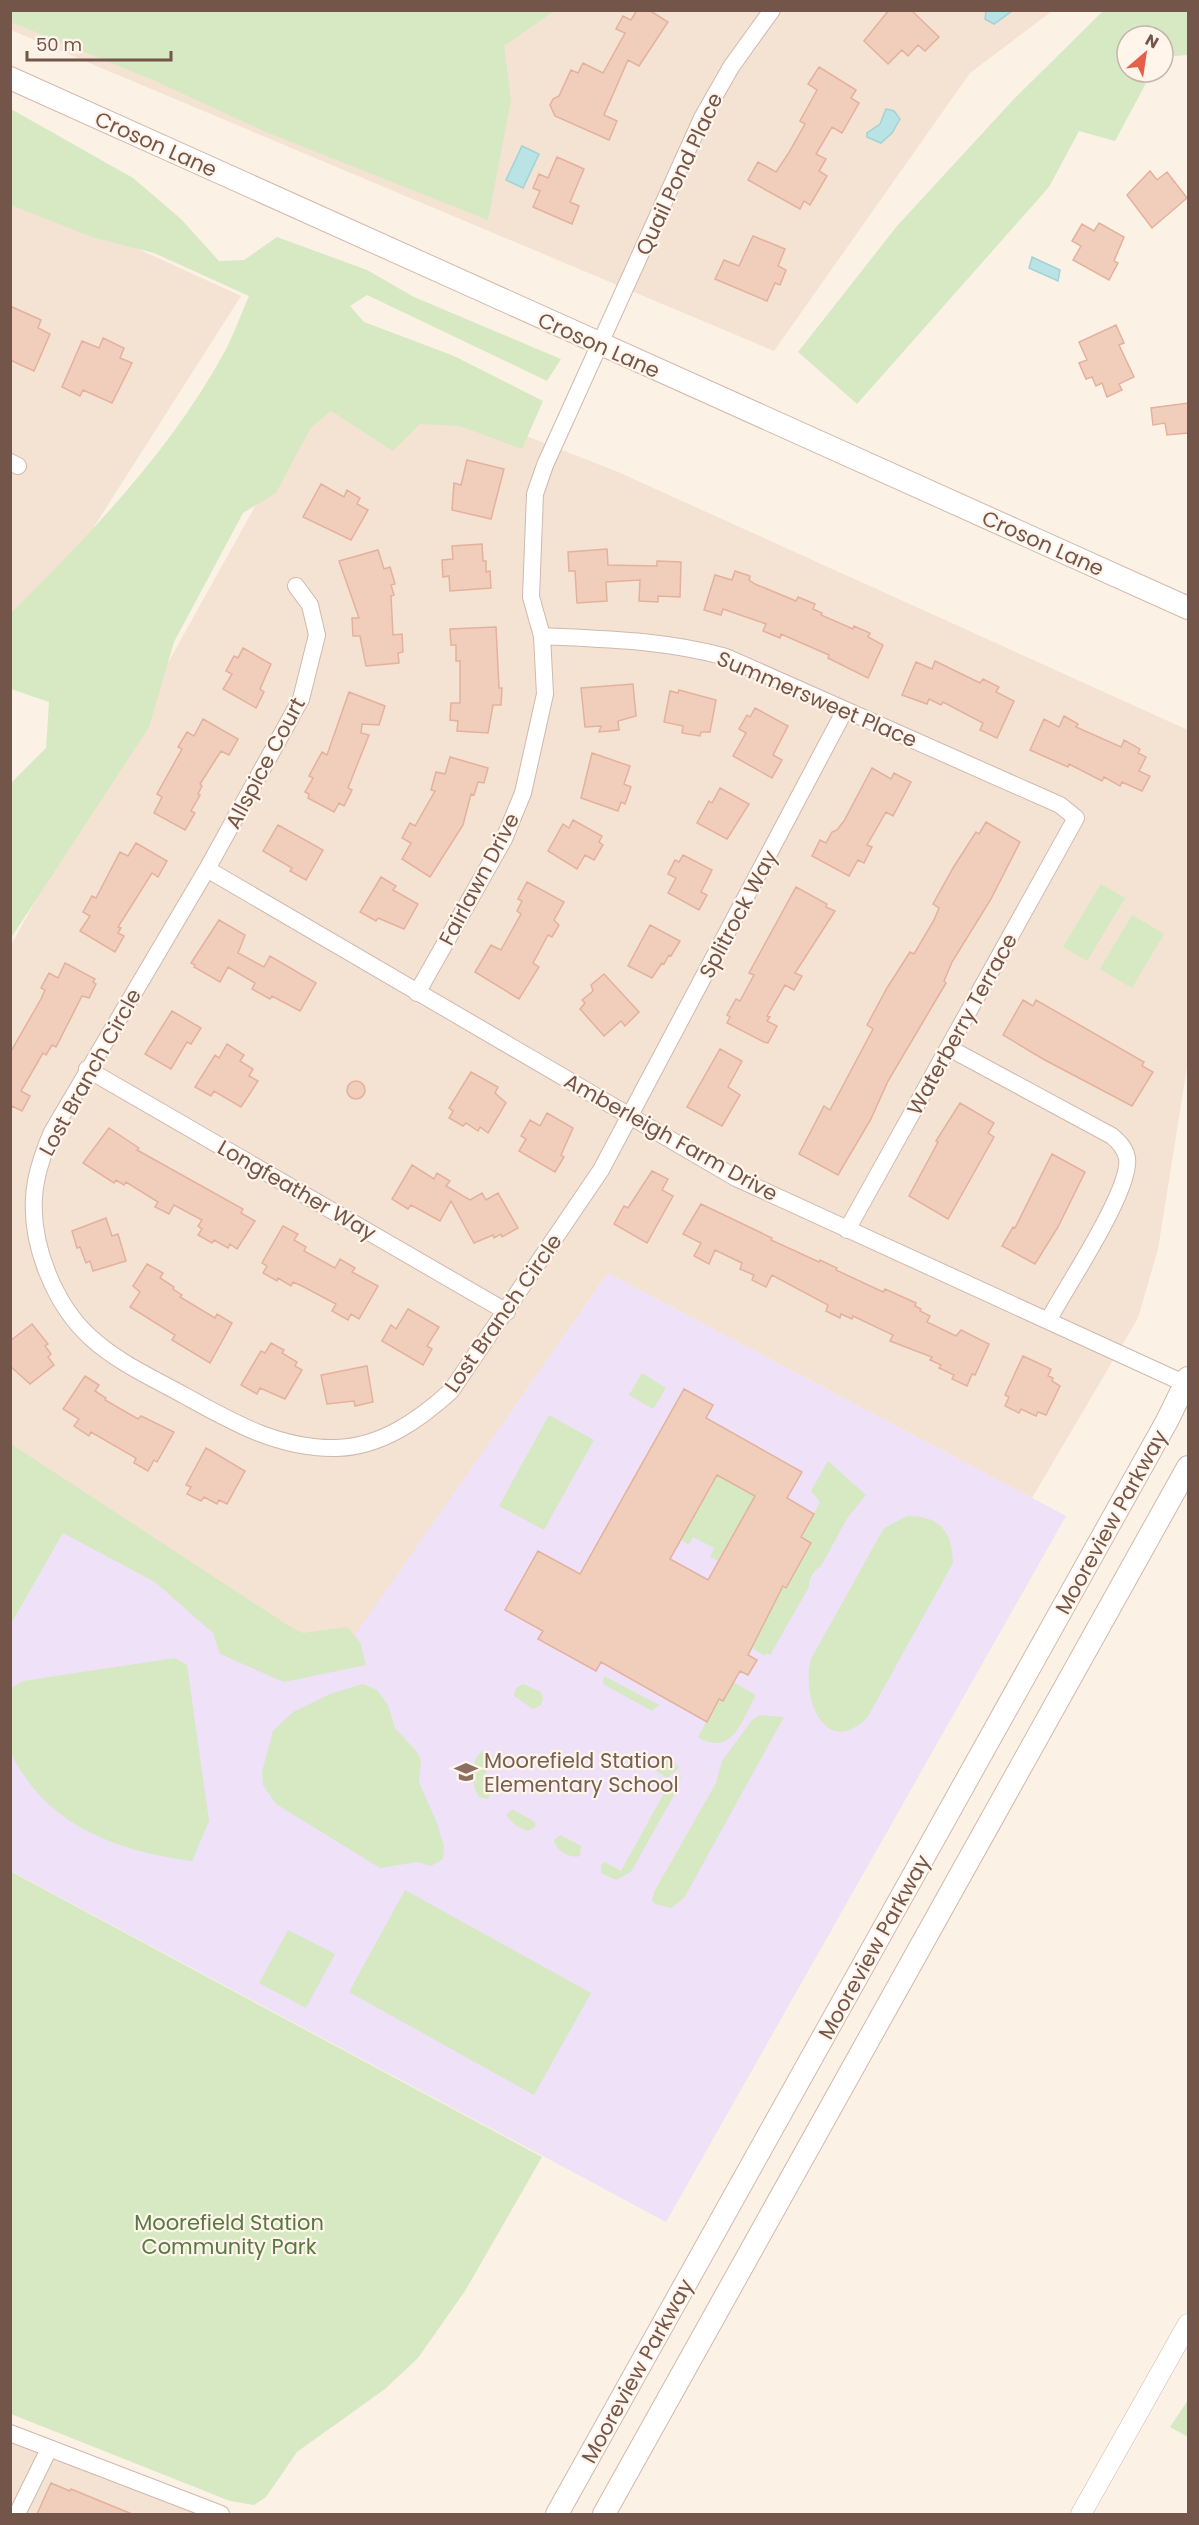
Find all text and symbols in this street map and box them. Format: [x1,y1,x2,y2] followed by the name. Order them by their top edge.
[27,24,171,62] scale bar
[1115,24,1175,84] north arrow
[1141,28,1163,54] text: N
[36,32,82,57] text: 50 m
[629,88,729,260] street label: Quail Pond Place
[90,104,222,184] street label: Croson Lane
[533,305,665,385] street label: Croson Lane
[977,503,1109,583] street label: Croson Lane
[713,644,921,754] street label: Summersweet Place
[218,692,312,834] street label: Allspice Court
[432,808,526,950] street label: Fairlawn Drive
[692,845,784,983] street label: Splitrock Way
[900,928,1024,1120] street label: Waterberry Terrace
[32,983,148,1161] street label: Lost Branch Circle
[559,1066,783,1208] street label: Amberleigh Farm Drive
[213,1133,382,1247] street label: Longfeather Way
[437,1228,569,1398] street label: Lost Branch Circle
[1048,1424,1174,1619] street label: Mooreview Parkway
[484,1746,679,1799] place label: Moorefield Station Elementary School
[453,1759,479,1785] school or university icon: Moorefield Station Elementary School
[811,1849,937,2044] street label: Mooreview Parkway
[134,2208,324,2261] park label: Moorefield Station Community Park
[574,2273,700,2468] street label: Mooreview Parkway

